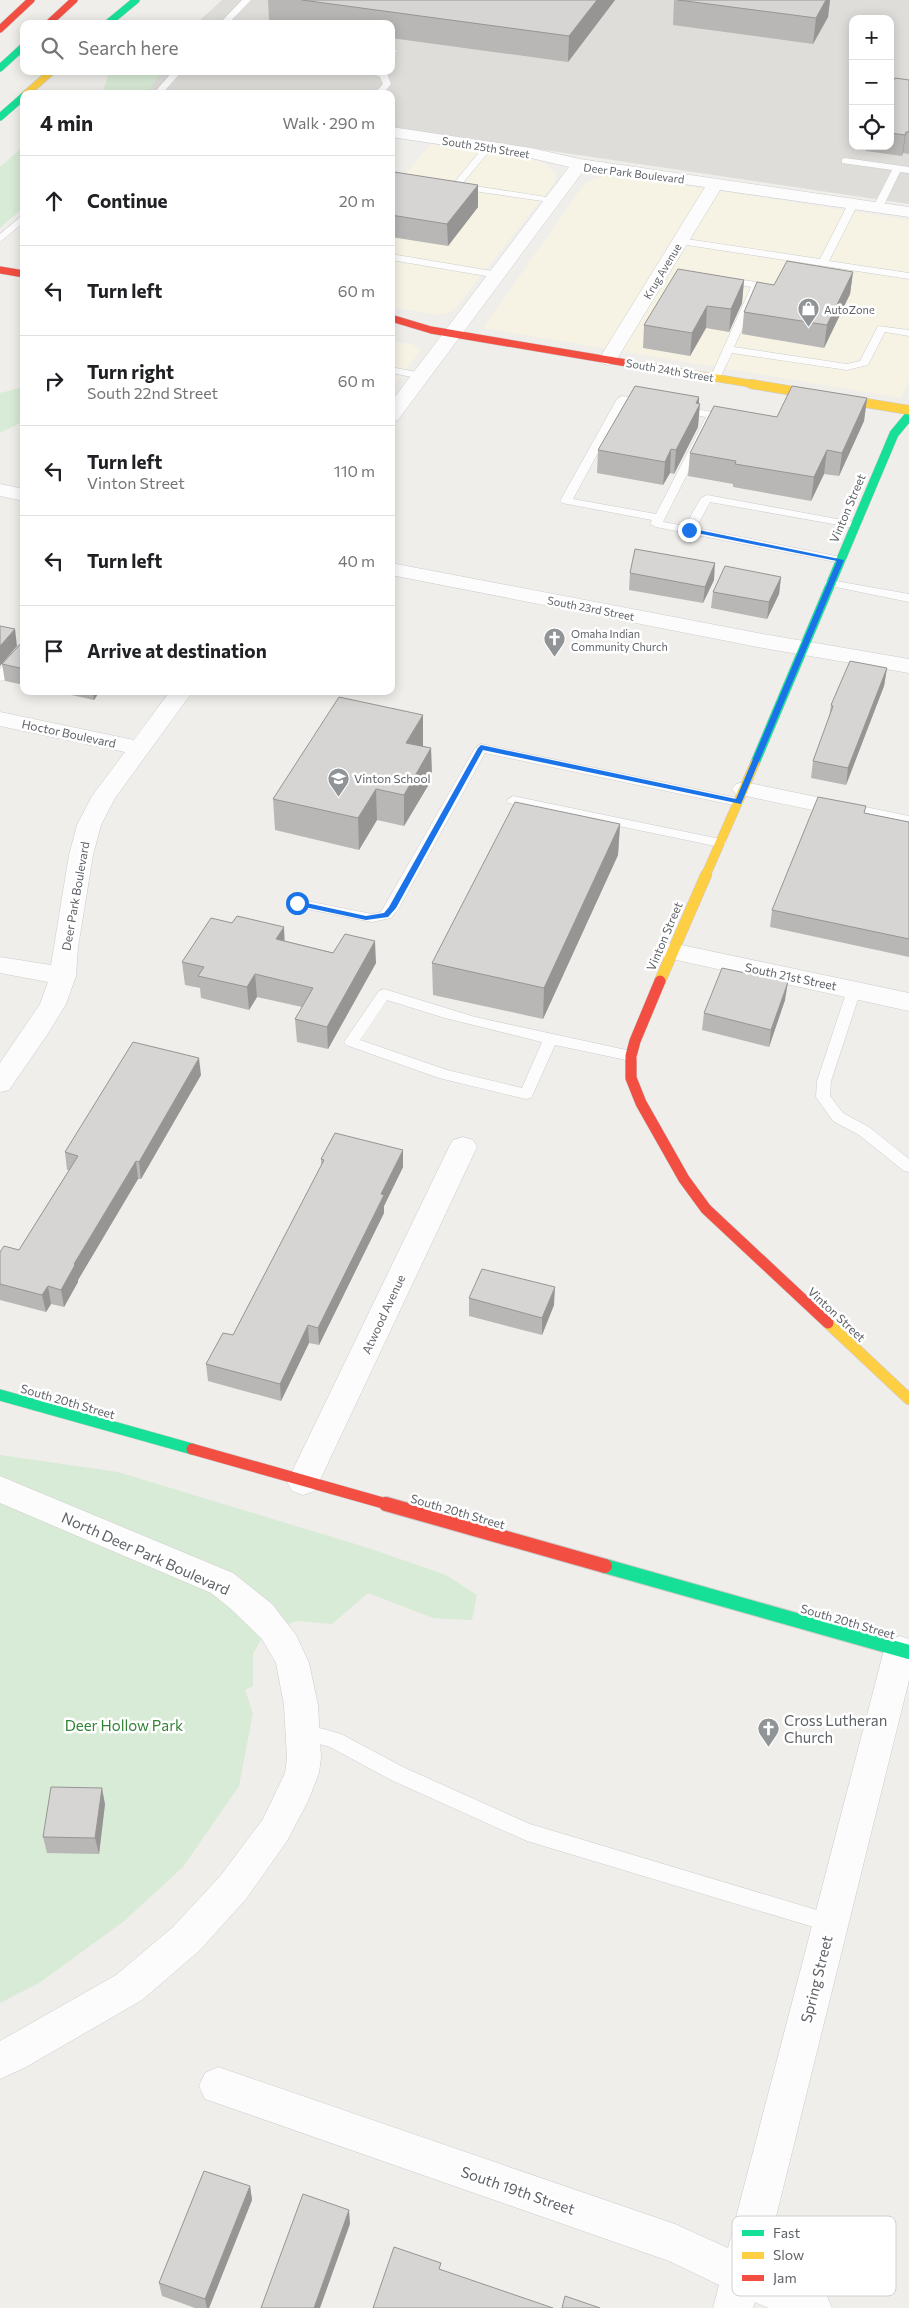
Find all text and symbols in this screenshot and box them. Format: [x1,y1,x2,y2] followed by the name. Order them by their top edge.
[849,15,894,150] map controls
[849,15,894,60] button: +
[20,20,395,75] search box
[38,34,66,62] icon: search
[78,36,178,59] text: Search here
[849,60,894,105] button: −
[849,105,894,150] button: locate
[40,110,93,135] text: 4 min
[283,113,375,132] text: Walk · 290 m
[441,134,531,160] street label: South 25th Street
[583,160,685,186] street label: Deer Park Boulevard
[40,187,68,215] icon: ahead
[87,189,167,212] text: Continue
[339,191,375,210] text: 20 m
[640,241,684,301] street label: Krug Avenue
[40,277,68,305] icon: left
[87,279,162,302] text: Turn left
[338,281,375,300] text: 60 m
[796,297,820,328] shop icon: AutoZone
[824,303,875,316] place label: AutoZone
[625,356,715,384] street label: South 24th Street
[87,360,174,383] text: Turn right
[40,367,68,395] icon: right
[338,371,375,390] text: 60 m
[87,383,218,402] text: South 22nd Street
[87,450,162,473] text: Turn left
[40,457,68,485] icon: left
[334,461,375,480] text: 110 m
[826,471,868,544] street label: Vinton Street
[87,473,185,492] text: Vinton Street
[678,519,701,542] route end
[40,547,68,575] icon: left
[87,549,162,572] text: Turn left
[338,551,375,570] text: 40 m
[546,593,636,623] street label: South 23rd Street
[543,627,567,658] church icon: Omaha Indian Community Church
[571,627,668,653] place label: Omaha Indian Community Church
[40,637,68,665] icon: arrive
[87,639,267,662] text: Arrive at destination
[21,716,117,750] street label: Hoctor Boulevard
[326,766,350,797] school or university icon: Vinton School
[354,771,431,785] place label: Vinton School
[58,840,92,952] street label: Deer Park Boulevard
[286,892,309,915] route start
[643,899,685,972] street label: Vinton Street
[744,959,838,993] street label: South 21st Street
[359,1272,407,1356] street label: Atwood Avenue
[805,1284,869,1344] street label: Vinton Street
[19,1381,117,1421] street label: South 20th Street
[409,1491,507,1531] street label: South 20th Street
[59,1508,233,1598] street label: North Deer Park Boulevard
[799,1601,897,1641] street label: South 20th Street
[784,1711,887,1746] place label: Cross Lutheran Church
[65,1716,183,1734] park label: Deer Hollow Park
[756,1717,780,1748] church icon: Cross Lutheran Church
[796,1933,836,2025] street label: Spring Street
[459,2162,577,2218] street label: South 19th Street
[732,2216,896,2296] legend
[773,2224,800,2241] text: Fast
[773,2246,804,2263] text: Slow
[773,2269,797,2286] text: Jam

